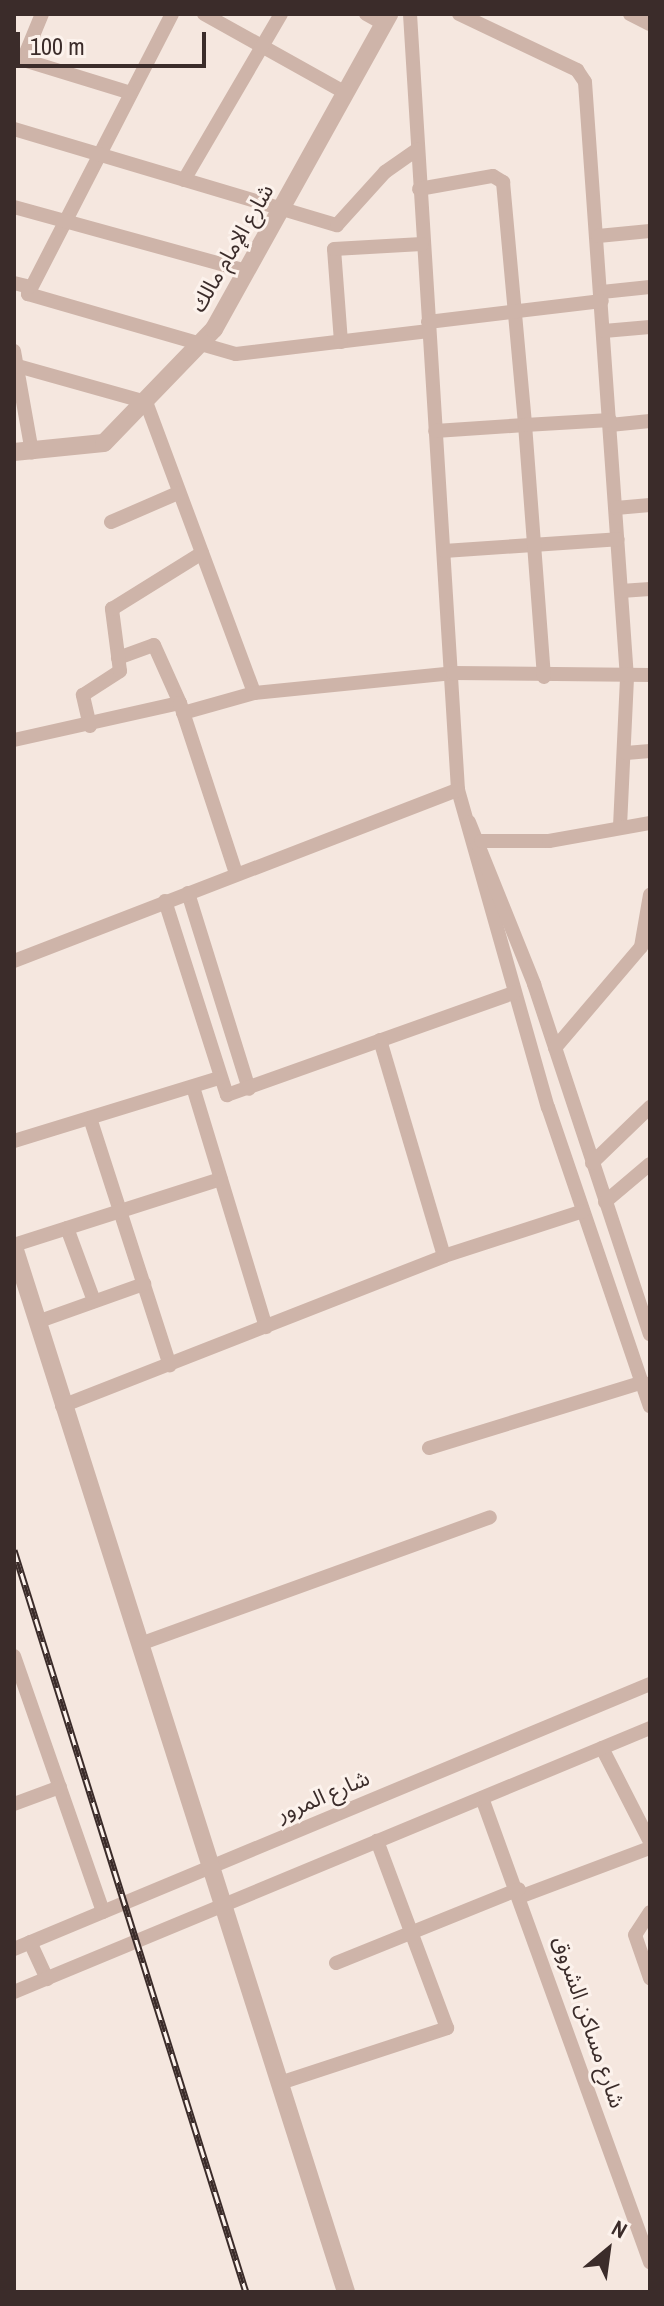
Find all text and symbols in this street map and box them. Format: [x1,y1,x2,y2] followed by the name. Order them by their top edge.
[20,16,210,66] scale bar
[30,30,85,62] text: 100 m
[185,179,279,317] street label: شارع الإمام مالك
[273,1765,373,1827] street label: شارع المرور
[547,1933,631,2111] street label: شارع مساكن الشروق
[568,2210,648,2290] north arrow
[607,2213,633,2245] text: N

